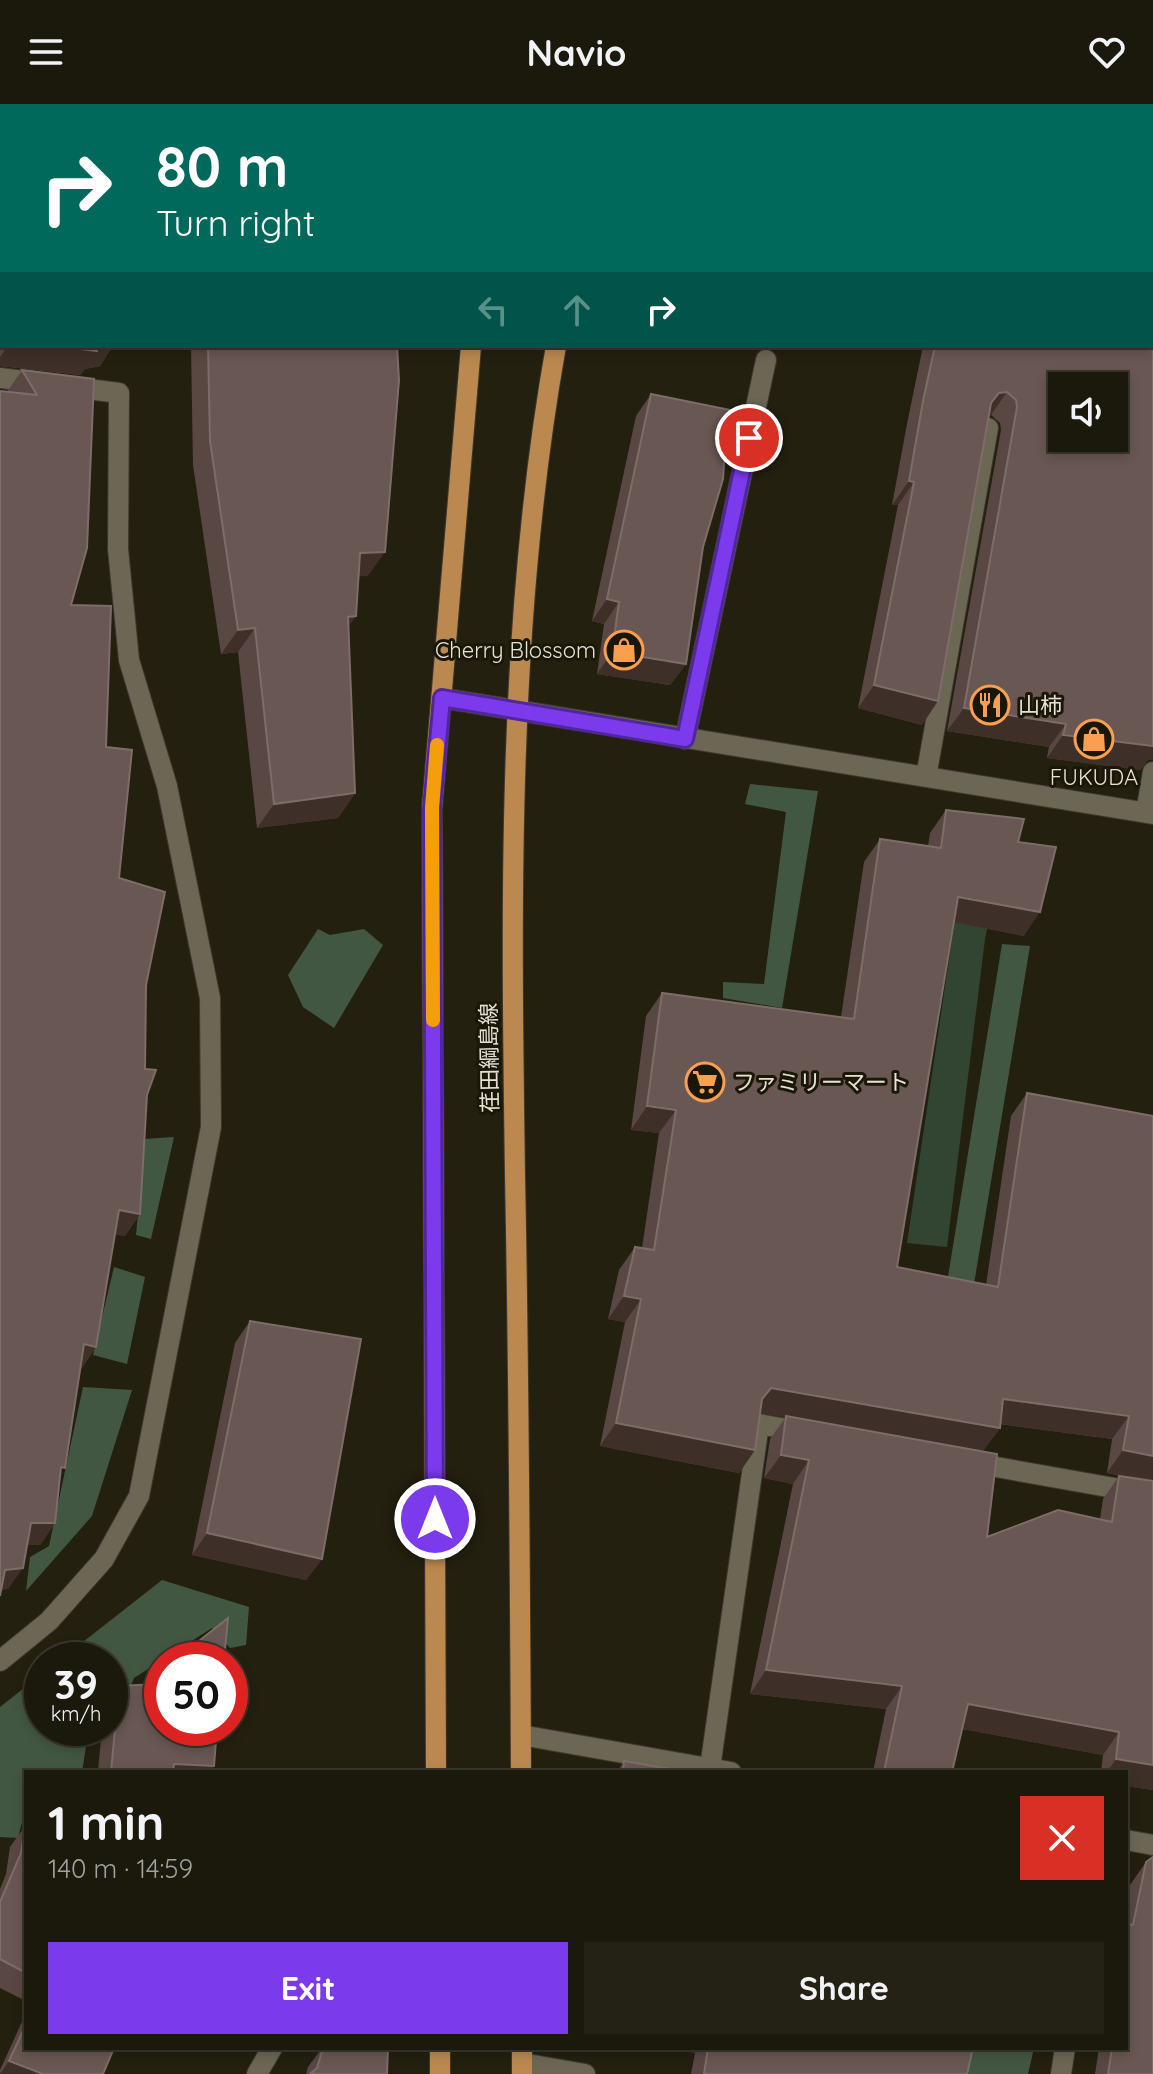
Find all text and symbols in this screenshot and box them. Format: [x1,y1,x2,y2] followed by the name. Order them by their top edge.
[24,30,68,74] icon: menu
[527,30,626,75] text: Navio
[1085,30,1129,74] icon: heart
[156,131,288,201] text: 80 m
[24,136,128,240] icon: right
[156,200,315,245] text: Turn right
[471,288,515,332] icon: left
[555,288,599,332] icon: ahead
[639,288,683,332] icon: right
[1048,372,1128,452] map controls
[1048,372,1128,452] button: sound
[715,404,783,472] pin
[727,416,771,460] icon: arrive
[603,629,645,671] shop icon: Cherry Blossom
[435,636,596,664] place label: Cherry Blossom
[969,684,1011,726] restaurant icon: 山柿
[1018,691,1062,719] place label: 山柿
[1073,718,1115,760] shop icon: FUKUDA
[1050,763,1138,791] place label: FUKUDA
[474,1003,504,1113] street label: 荏田綱島線
[684,1061,726,1103] supermarket icon: ファミリーマート
[733,1068,909,1096] place label: ファミリーマート
[393,1477,477,1561] position arrow
[144,1642,248,1746] speed limit sign: 50
[54,1659,98,1709] text: 39
[51,1701,101,1726] text: km/h
[48,1792,164,1852] text: 1 min
[1020,1796,1104,1880] button: close
[48,1852,193,1885] text: 140 m · 14:59
[48,1942,568,2034] button: Exit
[584,1942,1104,2034] button: Share

